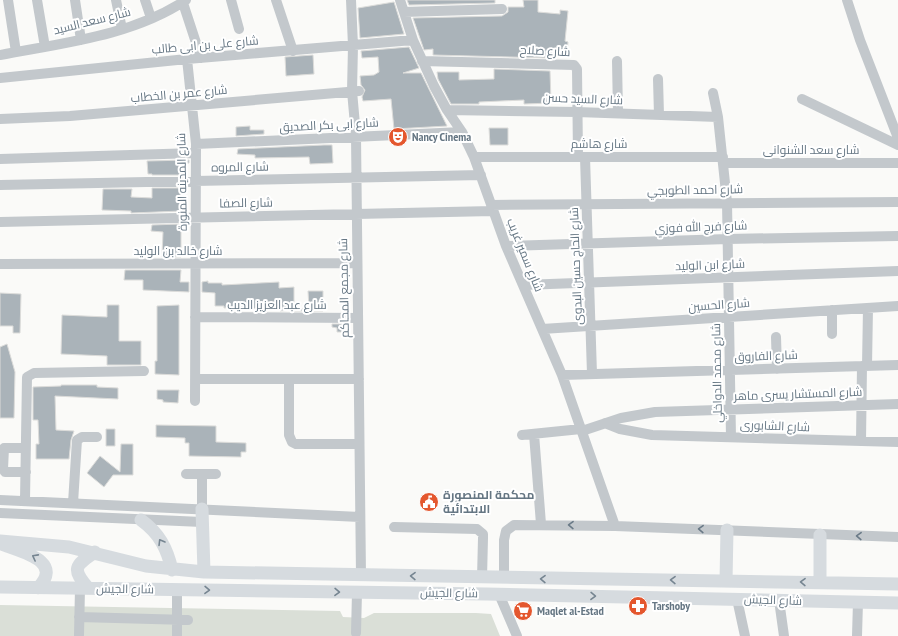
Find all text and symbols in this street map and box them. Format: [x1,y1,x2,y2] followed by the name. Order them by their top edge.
[52,4,132,38] street label: شارع سعد السيد
[151,32,259,58] street label: شارع على بن ابى طالب
[519,42,571,60] street label: شارع صلاح
[130,82,228,106] street label: شارع عمر بن الخطاب
[543,90,623,108] street label: شارع السيد حسن
[279,114,379,136] street label: شارع ابى بكر الصديق
[387,126,409,148] theatre icon: Nancy Cinema
[412,129,471,144] place label: Nancy Cinema
[173,133,191,231] street label: شارع المدينه المنورة
[571,136,627,152] street label: شارع هاشم
[763,142,859,158] street label: شارع سعد الشنوانى
[211,158,269,176] street label: شارع المروه
[647,181,743,201] street label: شارع احمد الطوبجي
[219,195,273,211] street label: شارع الصفا
[566,207,586,325] street label: شارع الحاج حسين البدوى
[503,216,547,294] street label: شارع سمير غريب
[654,217,748,239] street label: شارع فرج الله فوزي
[335,238,353,338] street label: شارع مجمع المحاكم
[133,243,223,259] street label: شارع خالد بن الوليد
[675,256,745,274] street label: شارع ابن الوليد
[688,295,750,315] street label: شارع الحسين
[227,297,327,313] street label: شارع عبد العزيز الديب
[708,323,728,423] street label: شارع محمد الدواخلي
[734,347,798,365] street label: شارع الفاروق
[733,384,863,404] street label: شارع المستشار يسرى ماهر
[740,417,810,435] street label: شارع الشابورى
[443,487,535,516] place label: محكمة المنصورة الابتدائية
[418,491,440,513] public building icon: محكمة المنصورة الابتدائية
[568,521,574,529] one-way arrow
[698,525,704,534] one-way arrow
[856,532,862,540] one-way arrow
[159,539,166,546] one-way arrow
[32,555,39,562] one-way arrow
[410,572,416,580] one-way arrow
[540,574,546,583] one-way arrow
[670,576,676,584] one-way arrow
[800,578,806,586] one-way arrow
[96,580,154,598] street label: شارع الجيش
[420,584,478,602] street label: شارع الجيش
[204,586,210,594] one-way arrow
[334,588,340,596] one-way arrow
[744,591,802,609] street label: شارع الجيش
[590,592,596,600] one-way arrow
[627,595,649,617] pharmacy icon: Tarshoby
[652,598,690,613] place label: Tarshoby
[512,600,534,622] supermarket icon: Maqlet al-Estad
[537,603,604,618] place label: Maqlet al-Estad

